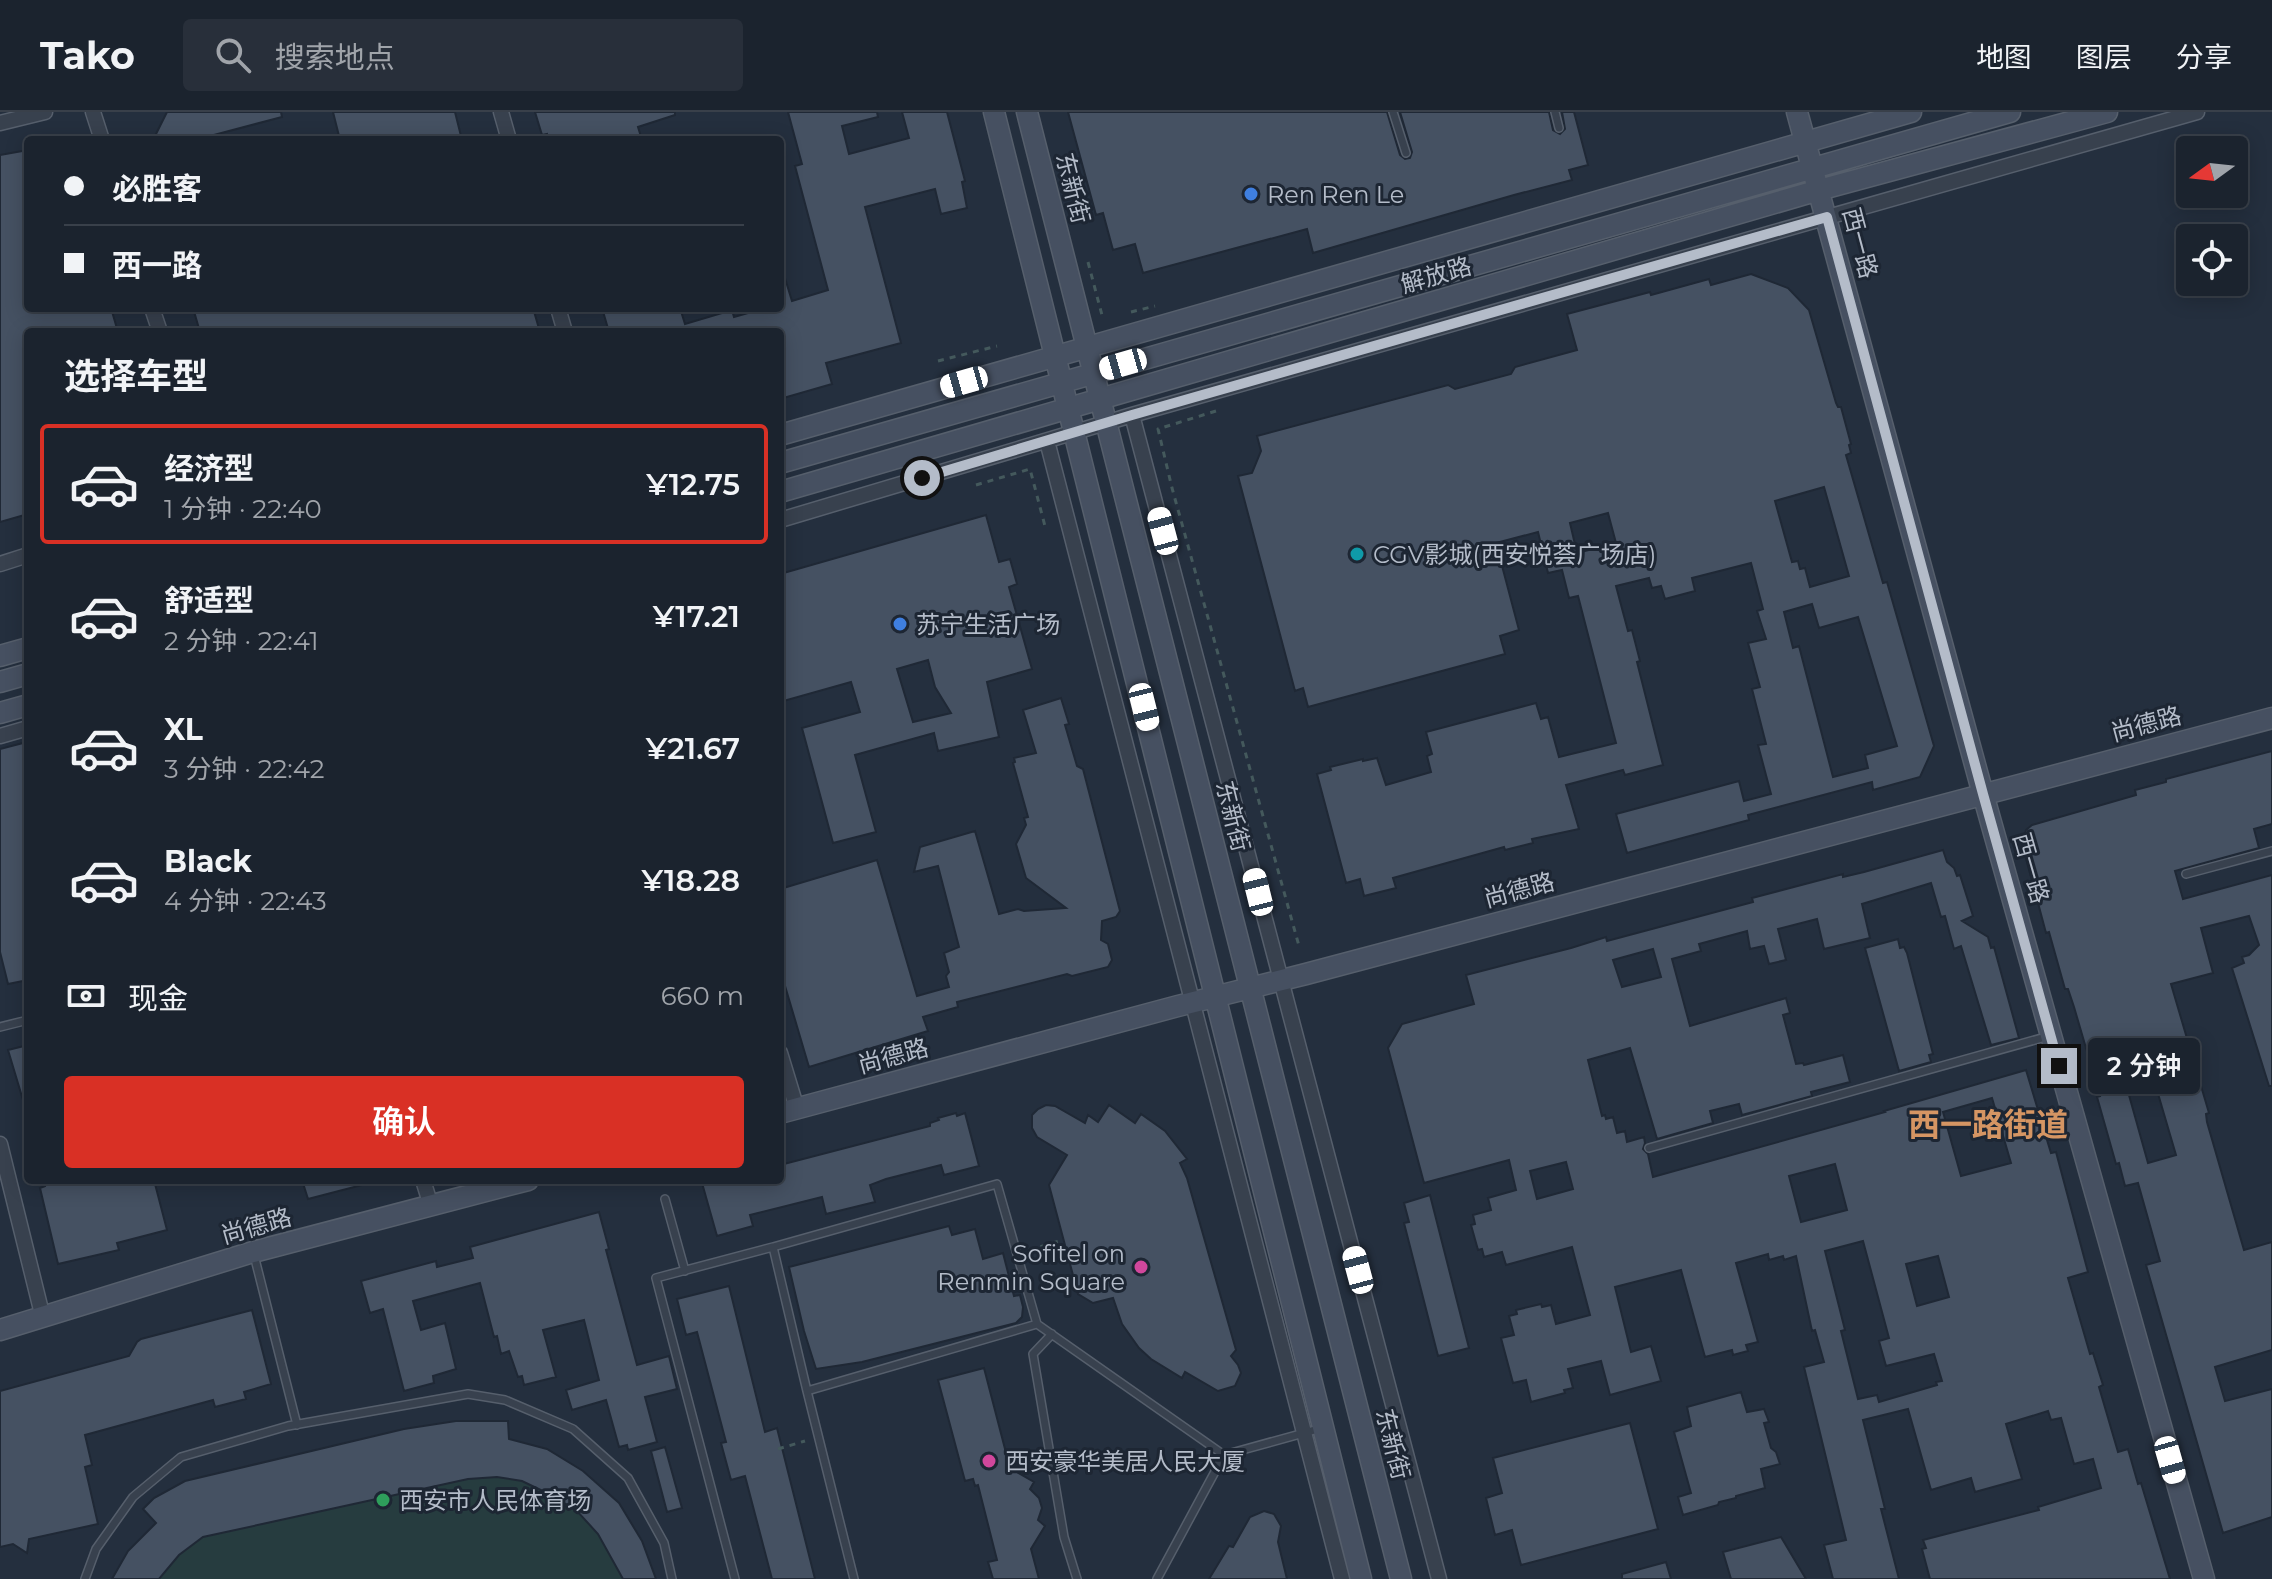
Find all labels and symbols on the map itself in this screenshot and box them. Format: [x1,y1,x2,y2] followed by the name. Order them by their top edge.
[2176,136,2248,208] north arrow
[1050,150,1096,226] street label: 东新街
[1267,180,1404,209] place label: Ren Ren Le
[1242,185,1260,203] marker: Ren Ren Le
[1837,204,1883,282] street label: 西一路
[1397,251,1475,299] street label: 解放路
[1097,346,1149,382] car
[938,364,990,400] car
[904,460,940,496] route start
[1145,505,1181,557] car
[1373,540,1656,569] place label: CGV影城(西安悦荟广场店)
[1348,545,1366,563] marker: CGV影城(西安悦荟广场店)
[916,610,1060,639] place label: 苏宁生活广场
[891,615,909,633] marker: 苏宁生活广场
[1127,681,1161,733] car
[2107,701,2185,747] street label: 尚德路
[1210,778,1256,854] street label: 东新街
[2007,829,2055,907] street label: 西一路
[1241,866,1275,918] car
[1480,867,1558,913] street label: 尚德路
[854,1033,932,1079] street label: 尚德路
[2087,1038,2199,1094] callout: 2 分钟
[2041,1048,2077,1084] route end
[1908,1105,2068,1144] district label: 西一路街道
[217,1202,295,1250] street label: 尚德路
[937,1239,1125,1296] place label: Sofitel on Renmin Square
[1340,1244,1376,1296] car
[1132,1258,1150,1276] marker: Sofitel on Renmin Square
[1370,1406,1416,1482] street label: 东新街
[2152,1434,2188,1486] car
[1005,1447,1245,1476] place label: 西安豪华美居人民大厦
[980,1452,998,1470] marker: 西安豪华美居人民大厦
[399,1486,591,1515] place label: 西安市人民体育场
[374,1491,392,1509] marker: 西安市人民体育场

